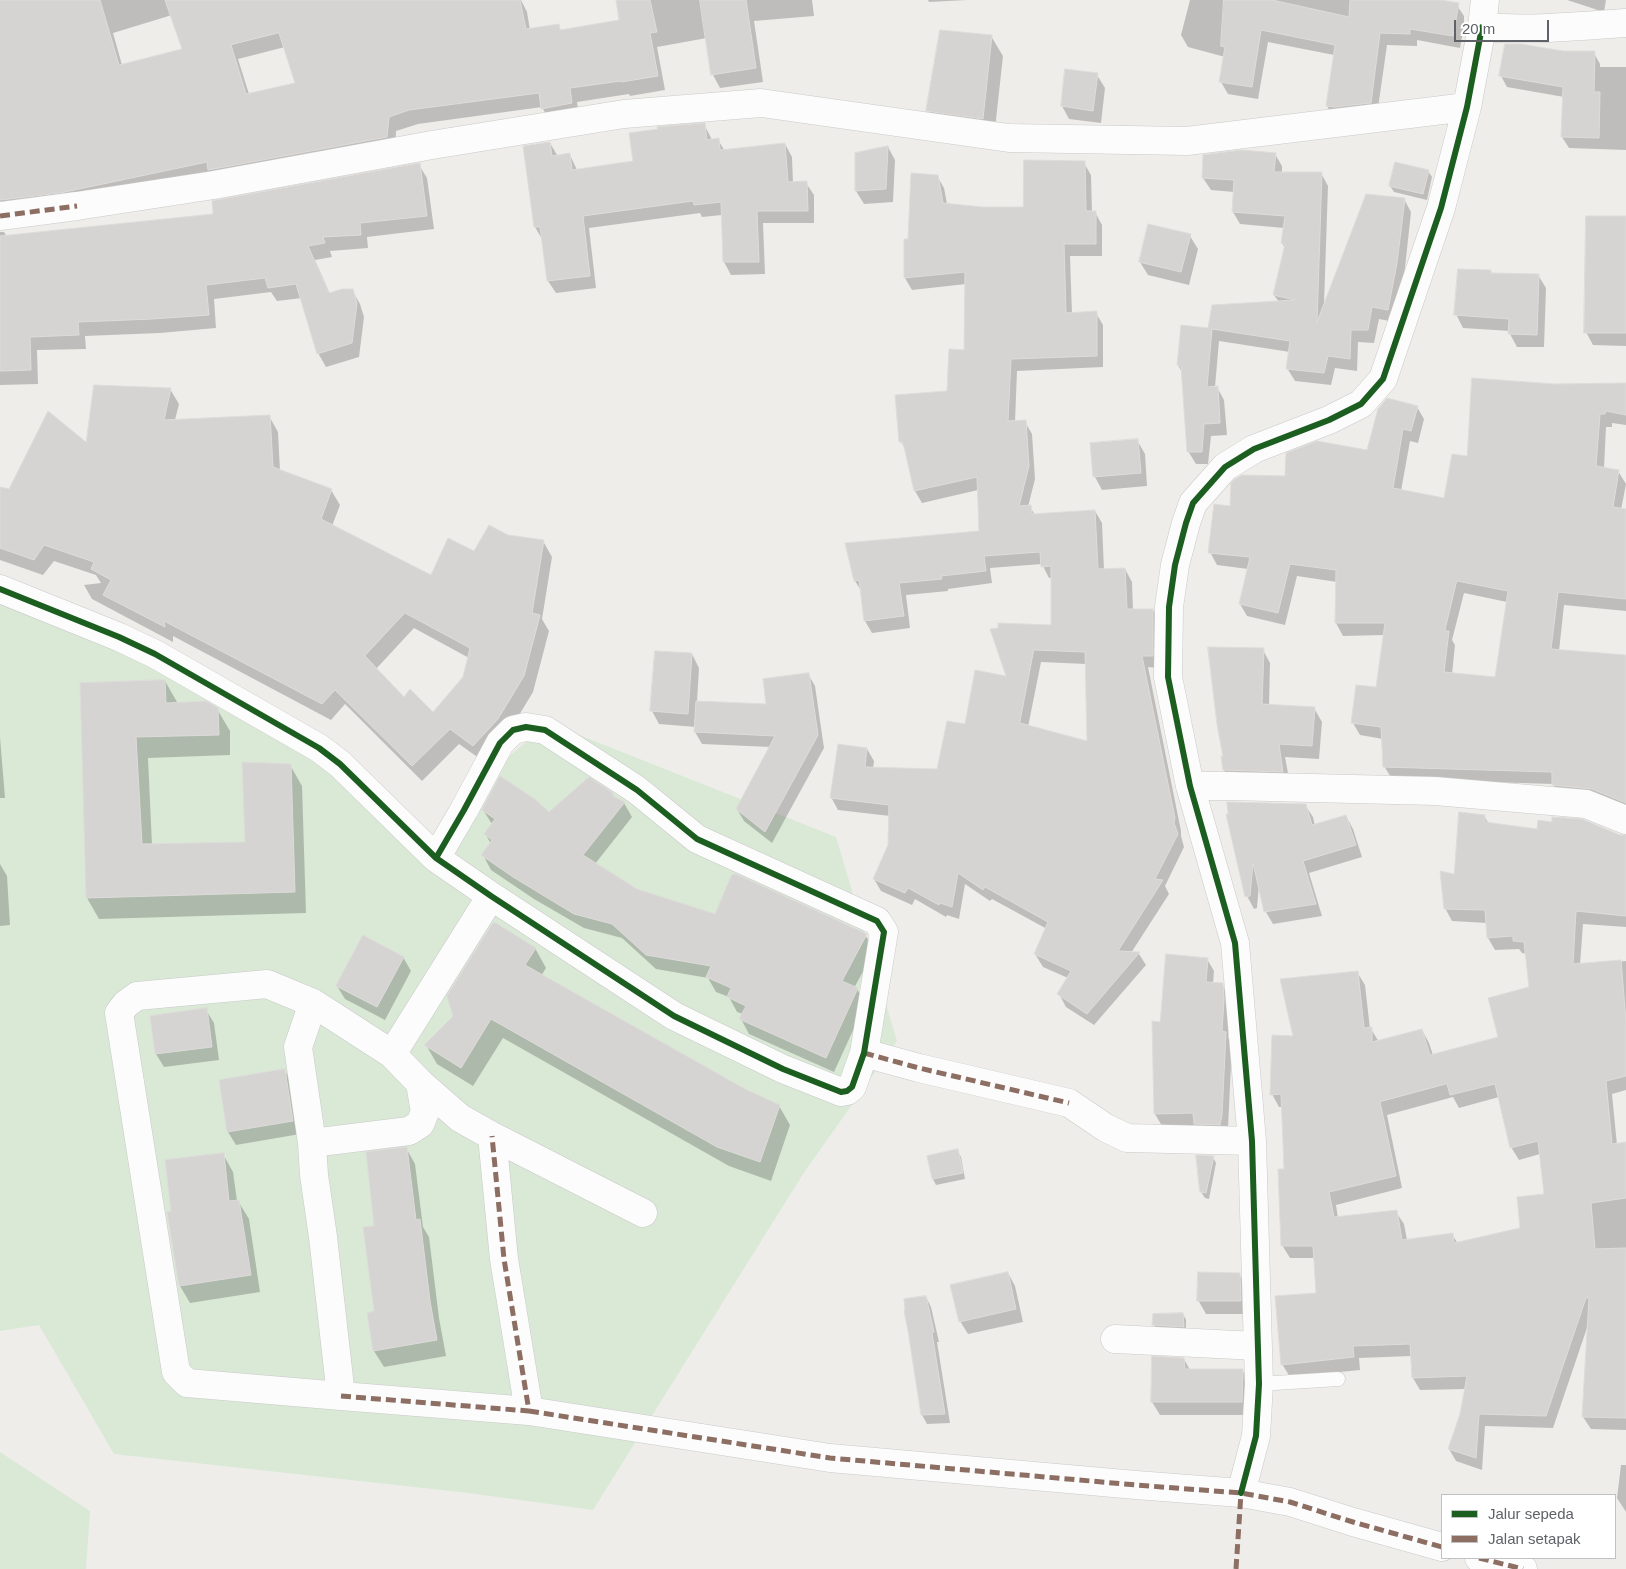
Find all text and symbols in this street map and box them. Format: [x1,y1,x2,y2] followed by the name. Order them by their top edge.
[1456,10,1551,42] scale bar
[1462,20,1495,37] text: 20 m
[1441,1494,1616,1559] legend
[1488,1505,1574,1522] text: Jalur sepeda
[1488,1530,1581,1547] text: Jalan setapak

